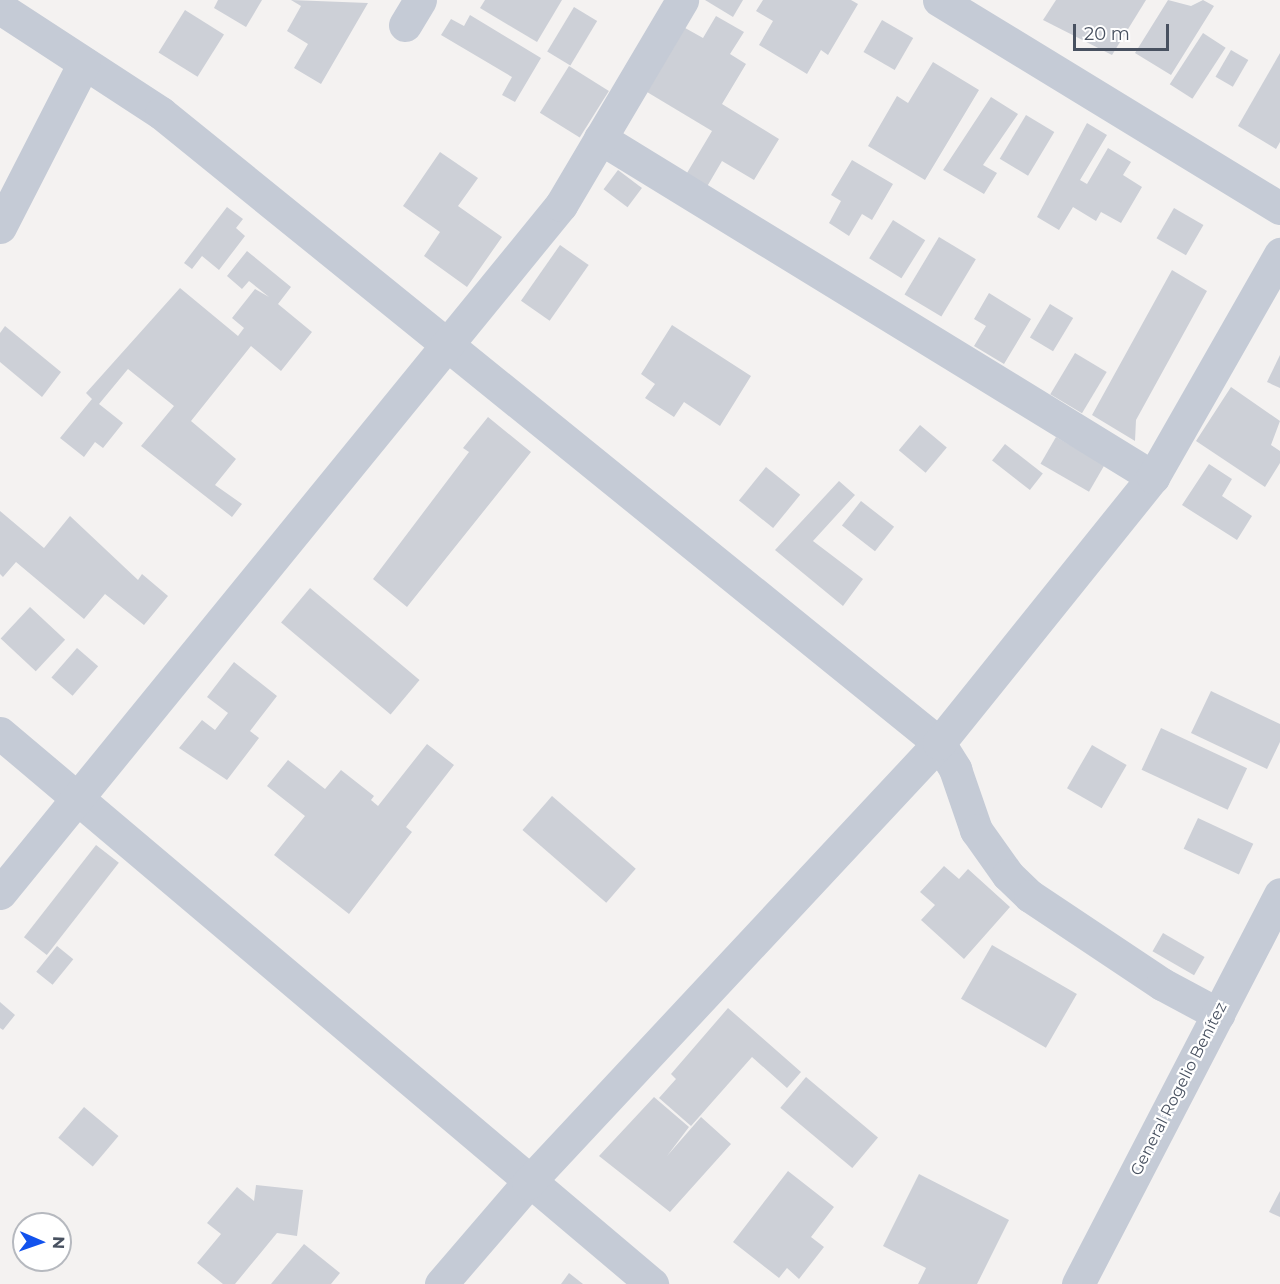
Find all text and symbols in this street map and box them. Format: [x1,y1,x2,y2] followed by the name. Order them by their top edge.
[1076,12,1172,50] scale bar
[1084,23,1130,45] text: 20 m
[1127,999,1231,1179] street label: General Rogelio Benítez
[12,1212,72,1272] north arrow
[49,1236,68,1249] text: N

